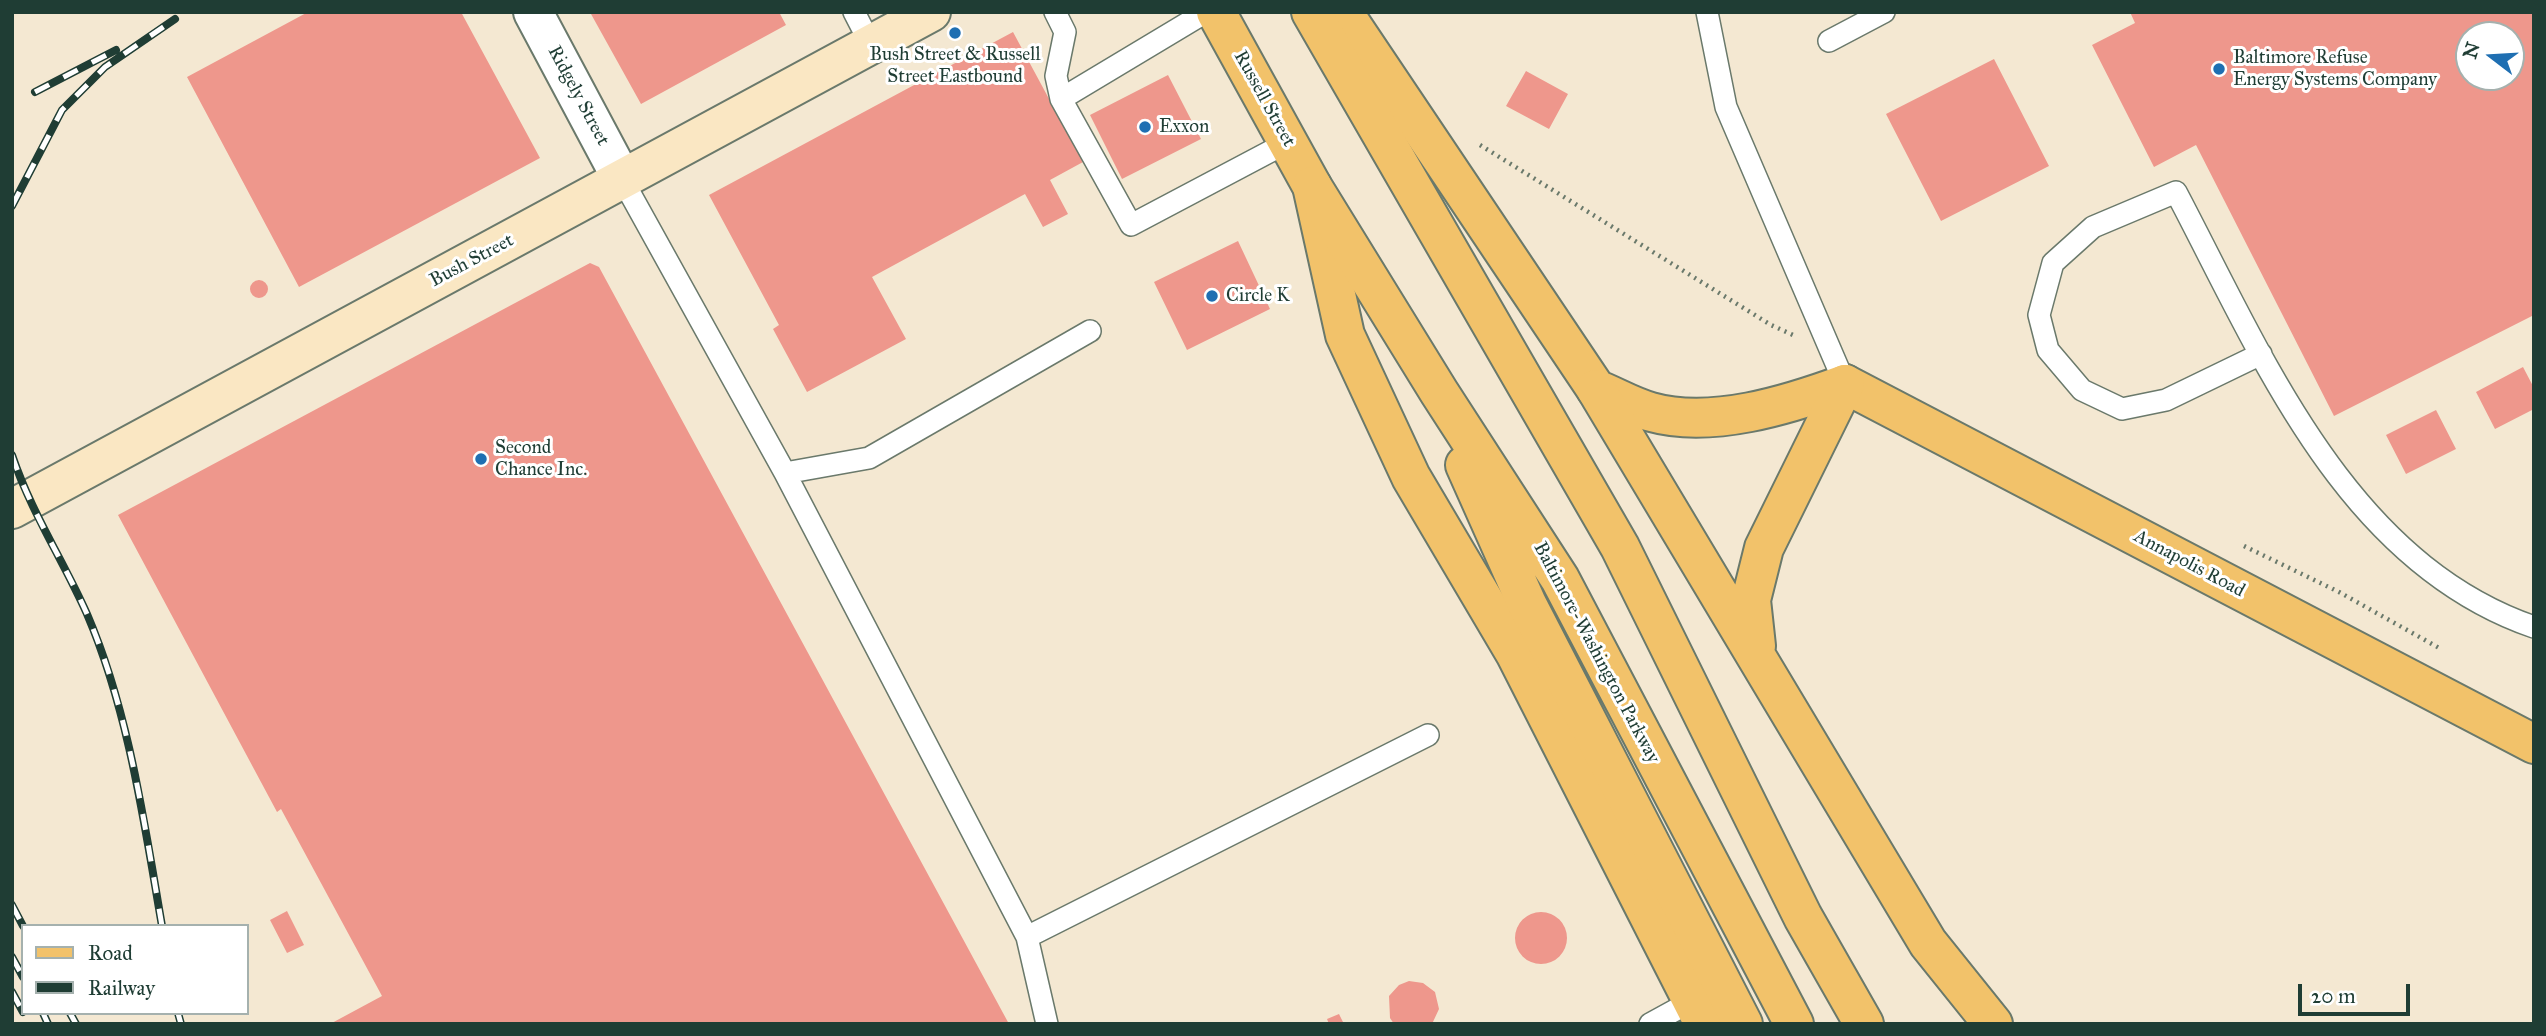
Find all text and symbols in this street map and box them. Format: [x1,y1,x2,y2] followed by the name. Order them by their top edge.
[2455,21,2525,91] north arrow
[947,25,963,41] marker: Bush Street & Russell Street Eastbound
[2458,39,2485,61] text: N
[542,42,614,150] street label: Ridgely Street
[869,44,1041,88] place label: Bush Street & Russell Street Eastbound
[1228,47,1300,151] street label: Russell Street
[2233,47,2437,91] place label: Baltimore Refuse Energy Systems Company
[2211,61,2227,77] marker: Baltimore Refuse Energy Systems Company
[1159,116,1209,138] place label: Exxon
[1137,119,1153,135] marker: Exxon
[426,229,518,293] street label: Bush Street
[1226,285,1290,307] place label: Circle K
[1204,288,1220,304] marker: Circle K
[495,437,587,481] place label: Second Chance Inc.
[473,451,489,467] marker: Second Chance Inc.
[2130,525,2248,603] street label: Annapolis Road
[1528,539,1664,767] street label: Baltimore-Washington Parkway
[21,924,248,1015] legend
[88,940,133,966] text: Road
[2301,970,2413,1014] scale bar
[88,975,155,1001] text: Railway
[2311,983,2356,1009] text: 20 m

